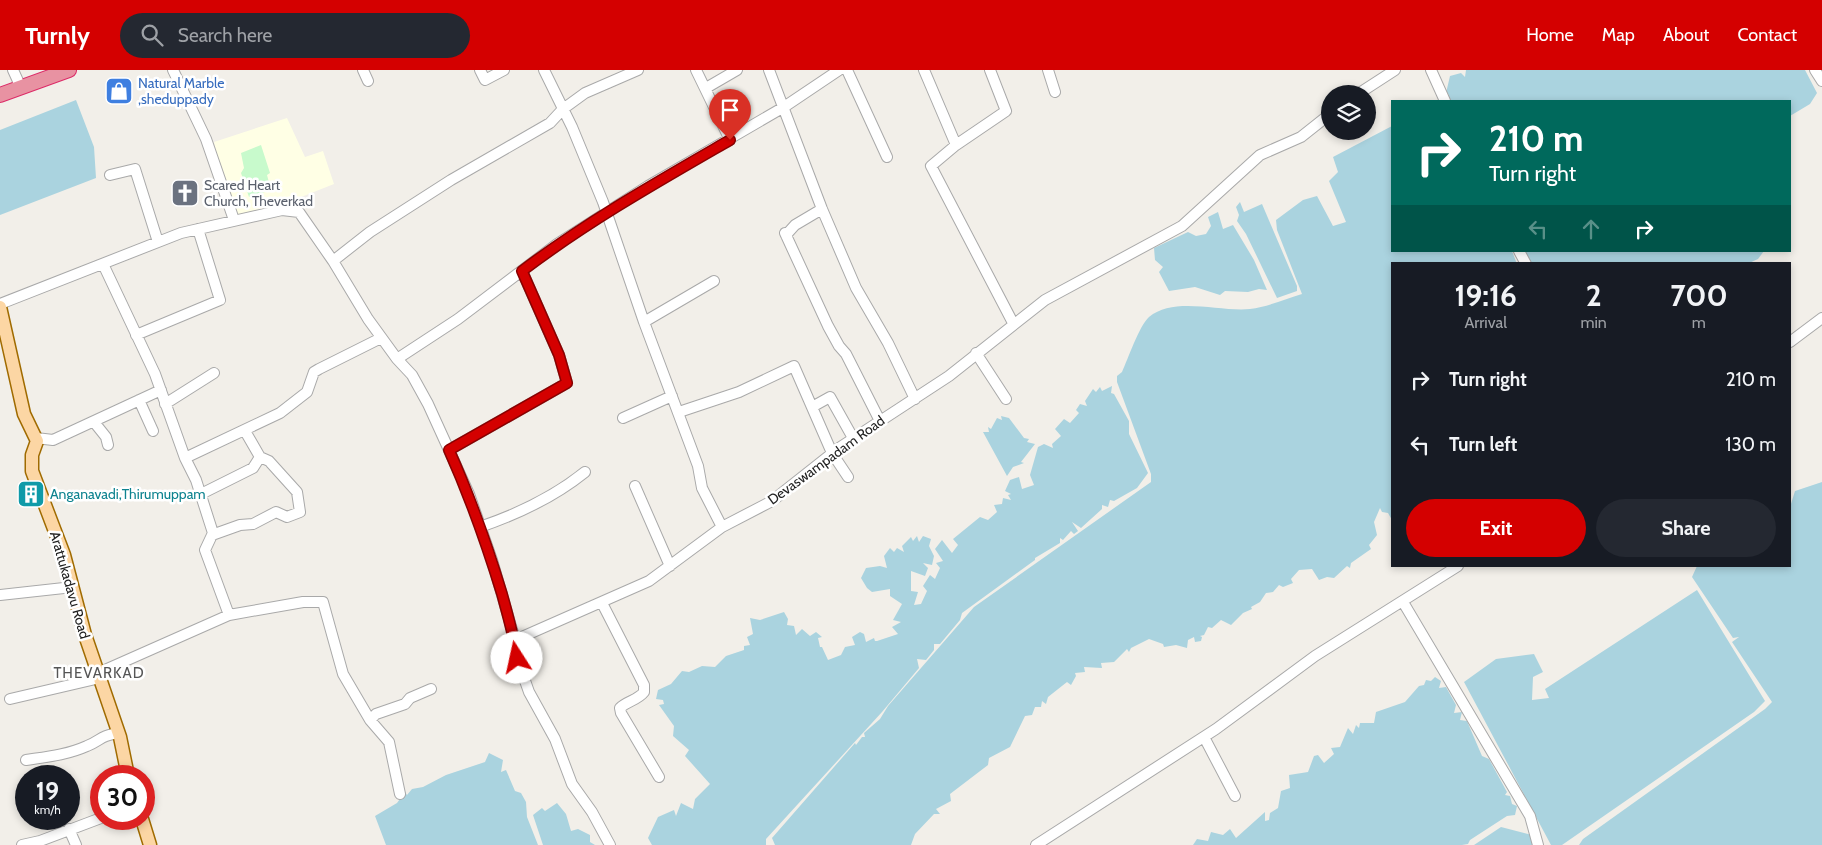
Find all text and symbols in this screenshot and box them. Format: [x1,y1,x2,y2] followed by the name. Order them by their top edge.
[120,13,470,58] search box
[25,21,90,50] text: Turnly
[138,21,166,49] icon: search
[178,24,272,47] text: Search here
[1526,24,1574,46] text: Home
[1602,24,1635,46] text: Map
[1663,24,1709,46] text: About
[1737,24,1797,46] text: Contact
[138,74,224,108] place label: Natural Marble ,sheduppady
[104,76,134,106] shop icon: Natural Marble ,sheduppady
[1321,85,1376,140] map controls
[1321,85,1376,140] button: layers
[709,89,751,140] pin
[716,96,744,124] icon: arrive
[1489,117,1583,160] text: 210 m
[1406,120,1471,185] icon: right
[1489,160,1576,187] text: Turn right
[204,176,313,210] place label: Scared Heart Church, Theverkad
[170,178,200,208] church icon: Scared Heart Church, Theverkad
[1524,215,1552,243] icon: left
[1577,215,1605,243] icon: ahead
[1630,215,1658,243] icon: right
[1454,277,1517,314] text: 19:16
[1586,277,1602,314] text: 2
[1670,277,1728,314] text: 700
[1464,313,1507,332] text: Arrival
[1580,313,1607,332] text: min
[1692,313,1706,332] text: m
[1406,366,1434,394] icon: right
[1449,368,1527,391] text: Turn right
[1726,368,1776,391] text: 210 m
[764,411,888,509] street label: Devaswampadam Road
[1406,431,1434,459] icon: left
[1449,433,1517,456] text: Turn left
[1725,433,1776,456] text: 130 m
[16,479,46,509] building icon: Anganavadi,Thirumuppam
[50,485,206,503] place label: Anganavadi,Thirumuppam
[1406,499,1586,557] button: Exit
[1596,499,1776,557] button: Share
[46,529,94,641] street label: Arattukadavu Road
[490,631,542,683] position arrow
[53,664,145,682] district label: THEVARKAD
[90,765,155,830] speed limit sign: 30
[36,776,59,806] text: 19
[34,802,61,817] text: km/h

